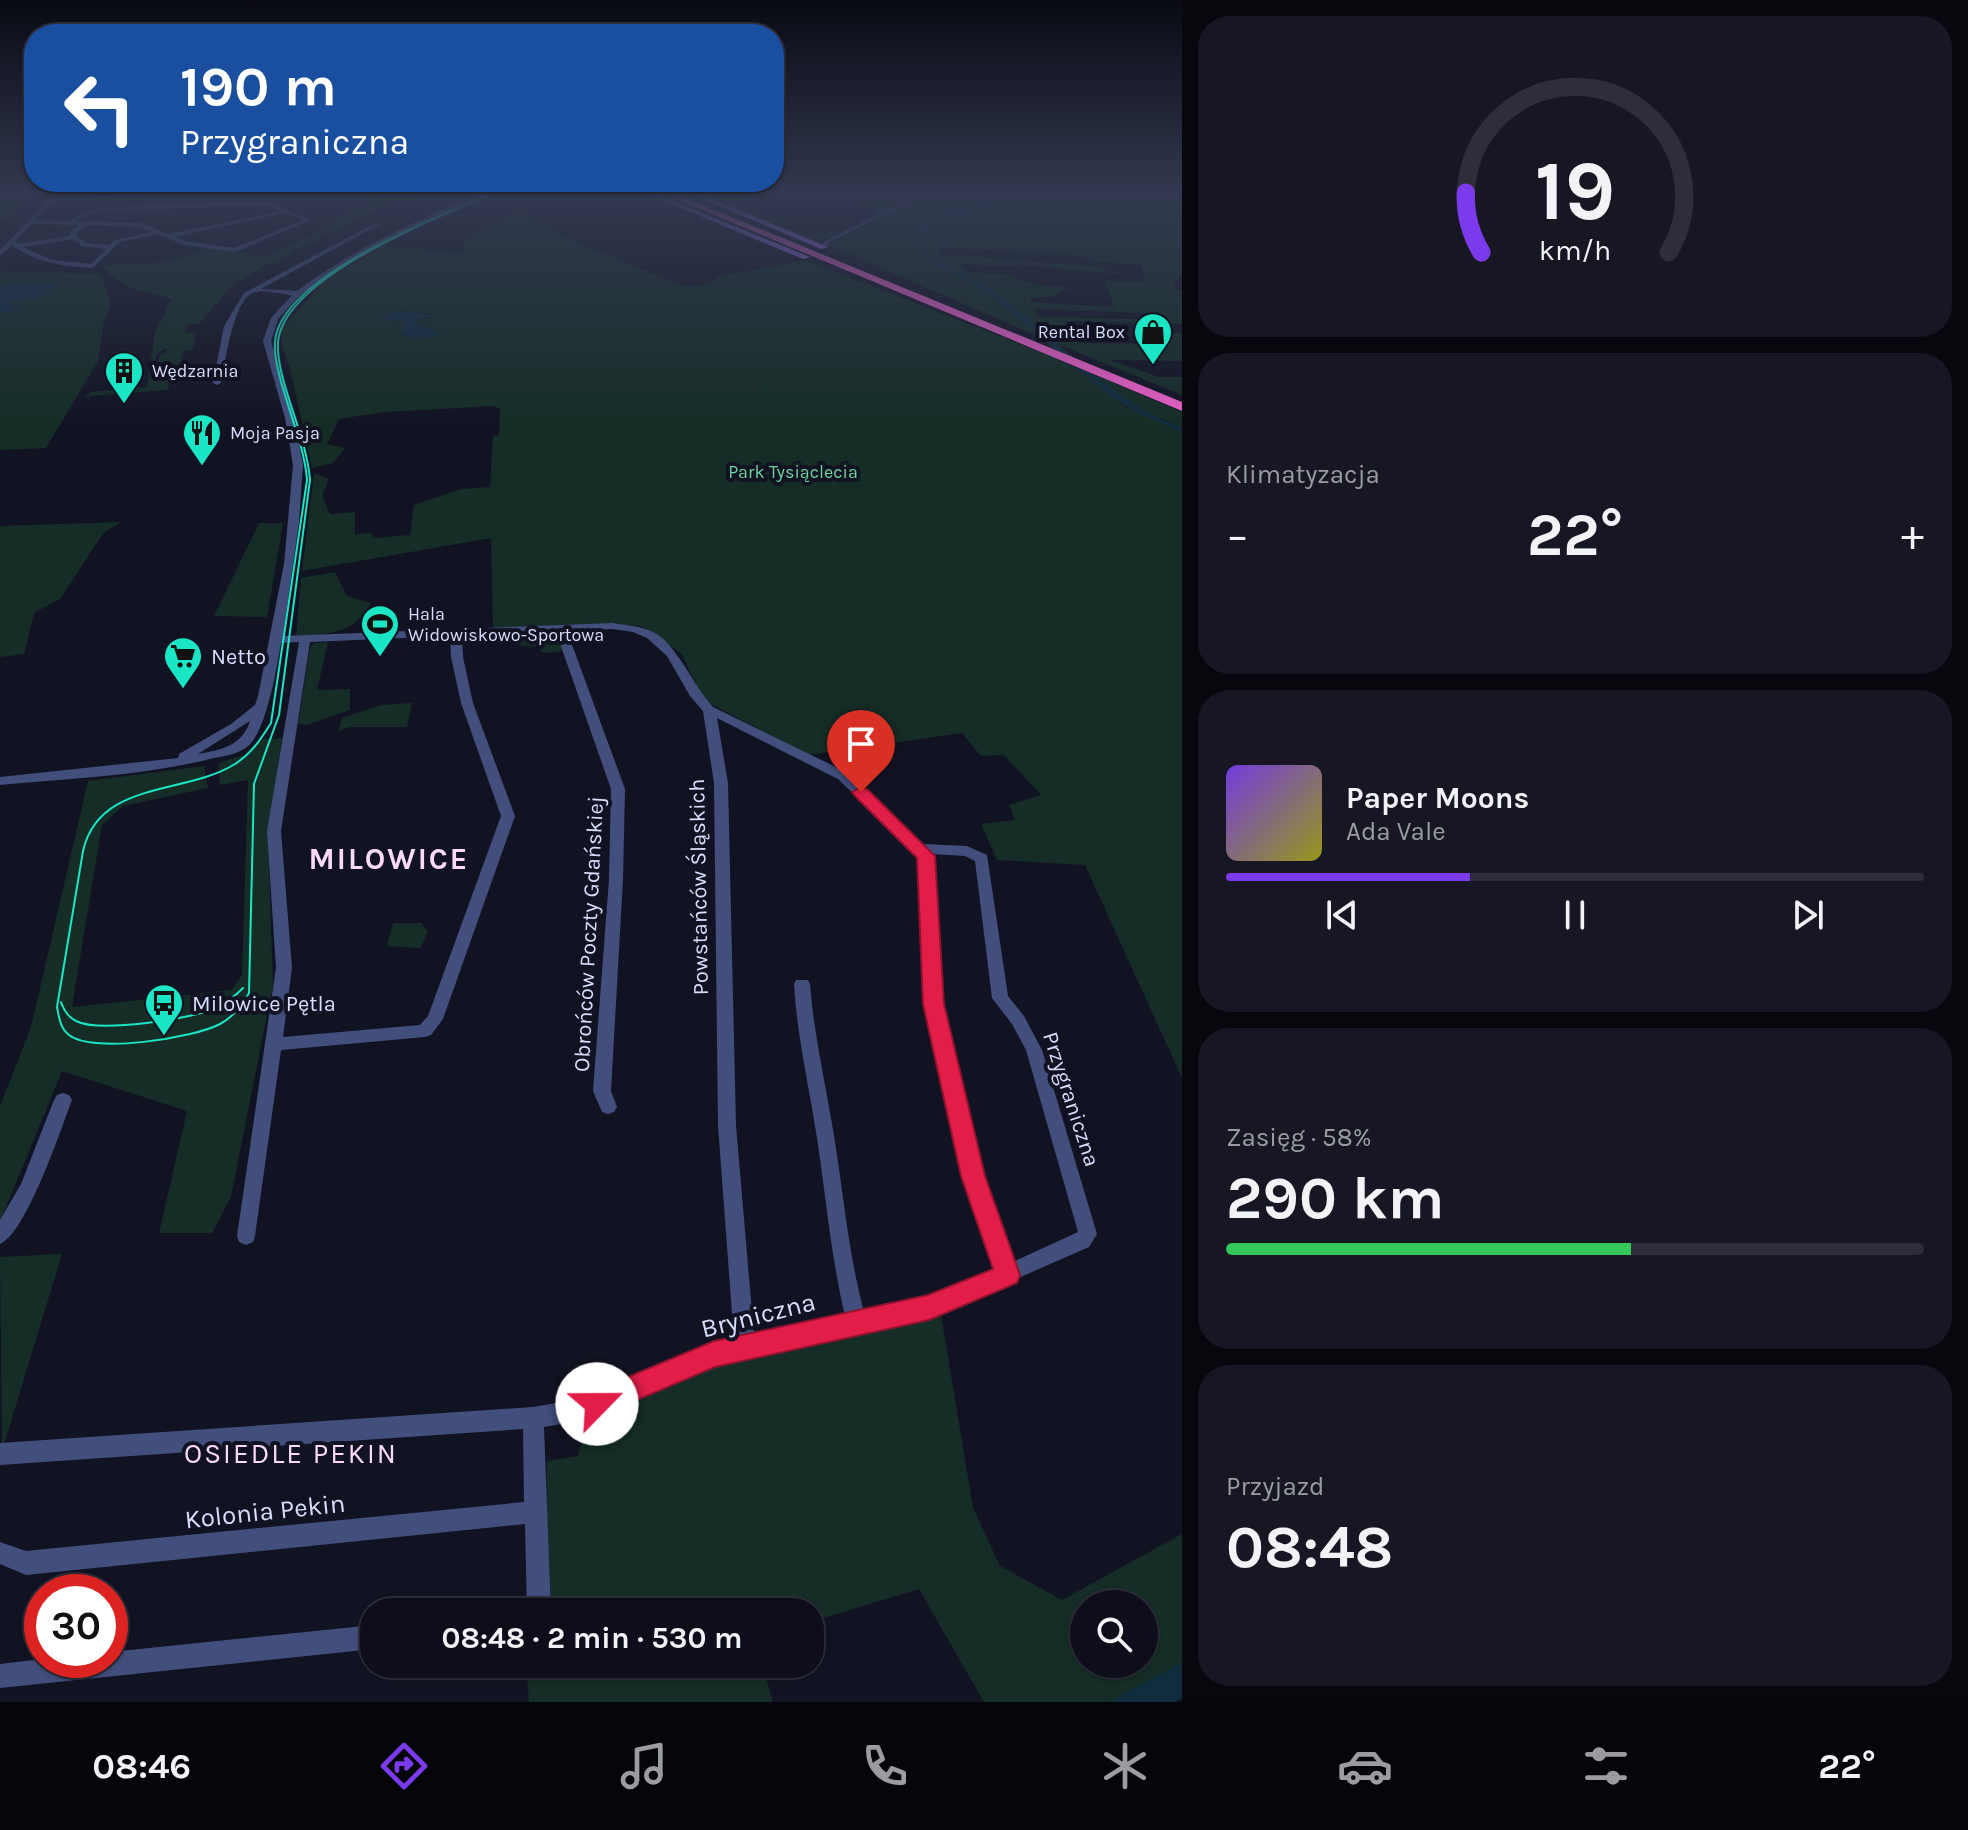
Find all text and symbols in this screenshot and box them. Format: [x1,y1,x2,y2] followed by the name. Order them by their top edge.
[180,54,337,119] text: 190 m
[48,56,152,160] icon: left
[180,121,409,163] text: Przygraniczna
[1535,142,1615,239] text: 19
[1539,234,1611,267] text: km/h
[1132,311,1174,366] shop icon: Rental Box
[1038,321,1125,343] place label: Rental Box
[103,350,145,405] building icon: Wędzarnia
[152,360,239,382] place label: Wędzarnia
[181,412,223,467] restaurant icon: Moja Pasja
[230,422,320,444] place label: Moja Pasja
[1226,459,1380,490] text: Klimatyzacja
[728,461,858,483] park label: Park Tysiąclecia
[1527,500,1623,570] text: 22°
[1226,510,1249,561] text: −
[1901,510,1924,561] text: +
[359,603,401,658] sports icon: Hala Widowiskowo-Sportowa
[408,603,604,646] place label: Hala Widowiskowo-Sportowa
[162,635,204,690] supermarket icon: Netto
[211,644,266,670] place label: Netto
[827,710,895,792] pin
[839,722,883,766] icon: arrive
[683,778,714,996] street label: Powstańców Śląskich
[1346,780,1529,816] text: Paper Moons
[569,796,609,1073] street label: Obrońców Poczty Gdańskiej
[1346,816,1446,847] text: Ada Vale
[309,841,469,877] district label: MILOWICE
[1320,893,1364,937] icon: previous
[1553,893,1597,937] icon: pause
[1786,893,1830,937] icon: next
[143,982,185,1037] bus stop icon: Milowice Pętla
[192,991,336,1017] place label: Milowice Pętla
[1037,1029,1105,1170] street label: Przygraniczna
[1226,1122,1372,1153] text: Zasięg · 58%
[1226,1163,1444,1233] text: 290 km
[698,1286,819,1345] street label: Bryniczna
[555,1362,639,1446] position arrow
[184,1437,398,1470] district label: OSIEDLE PEKIN
[1226,1471,1324,1502] text: Przyjazd
[183,1488,347,1535] street label: Kolonia Pekin
[1226,1512,1393,1582] text: 08:48
[24,1574,128,1678] speed limit sign: 30
[1070,1590,1158,1678] map controls
[1070,1590,1158,1678] button: search
[442,1620,742,1656] text: 08:48 · 2 min · 530 m
[376,1738,432,1794] icon: directions
[616,1738,672,1794] icon: music
[857,1738,913,1794] icon: phone
[1097,1738,1153,1794] icon: climate
[1337,1738,1393,1794] icon: car
[1578,1738,1634,1794] icon: filters
[92,1745,191,1787] text: 08:46
[1818,1745,1876,1787] text: 22°

